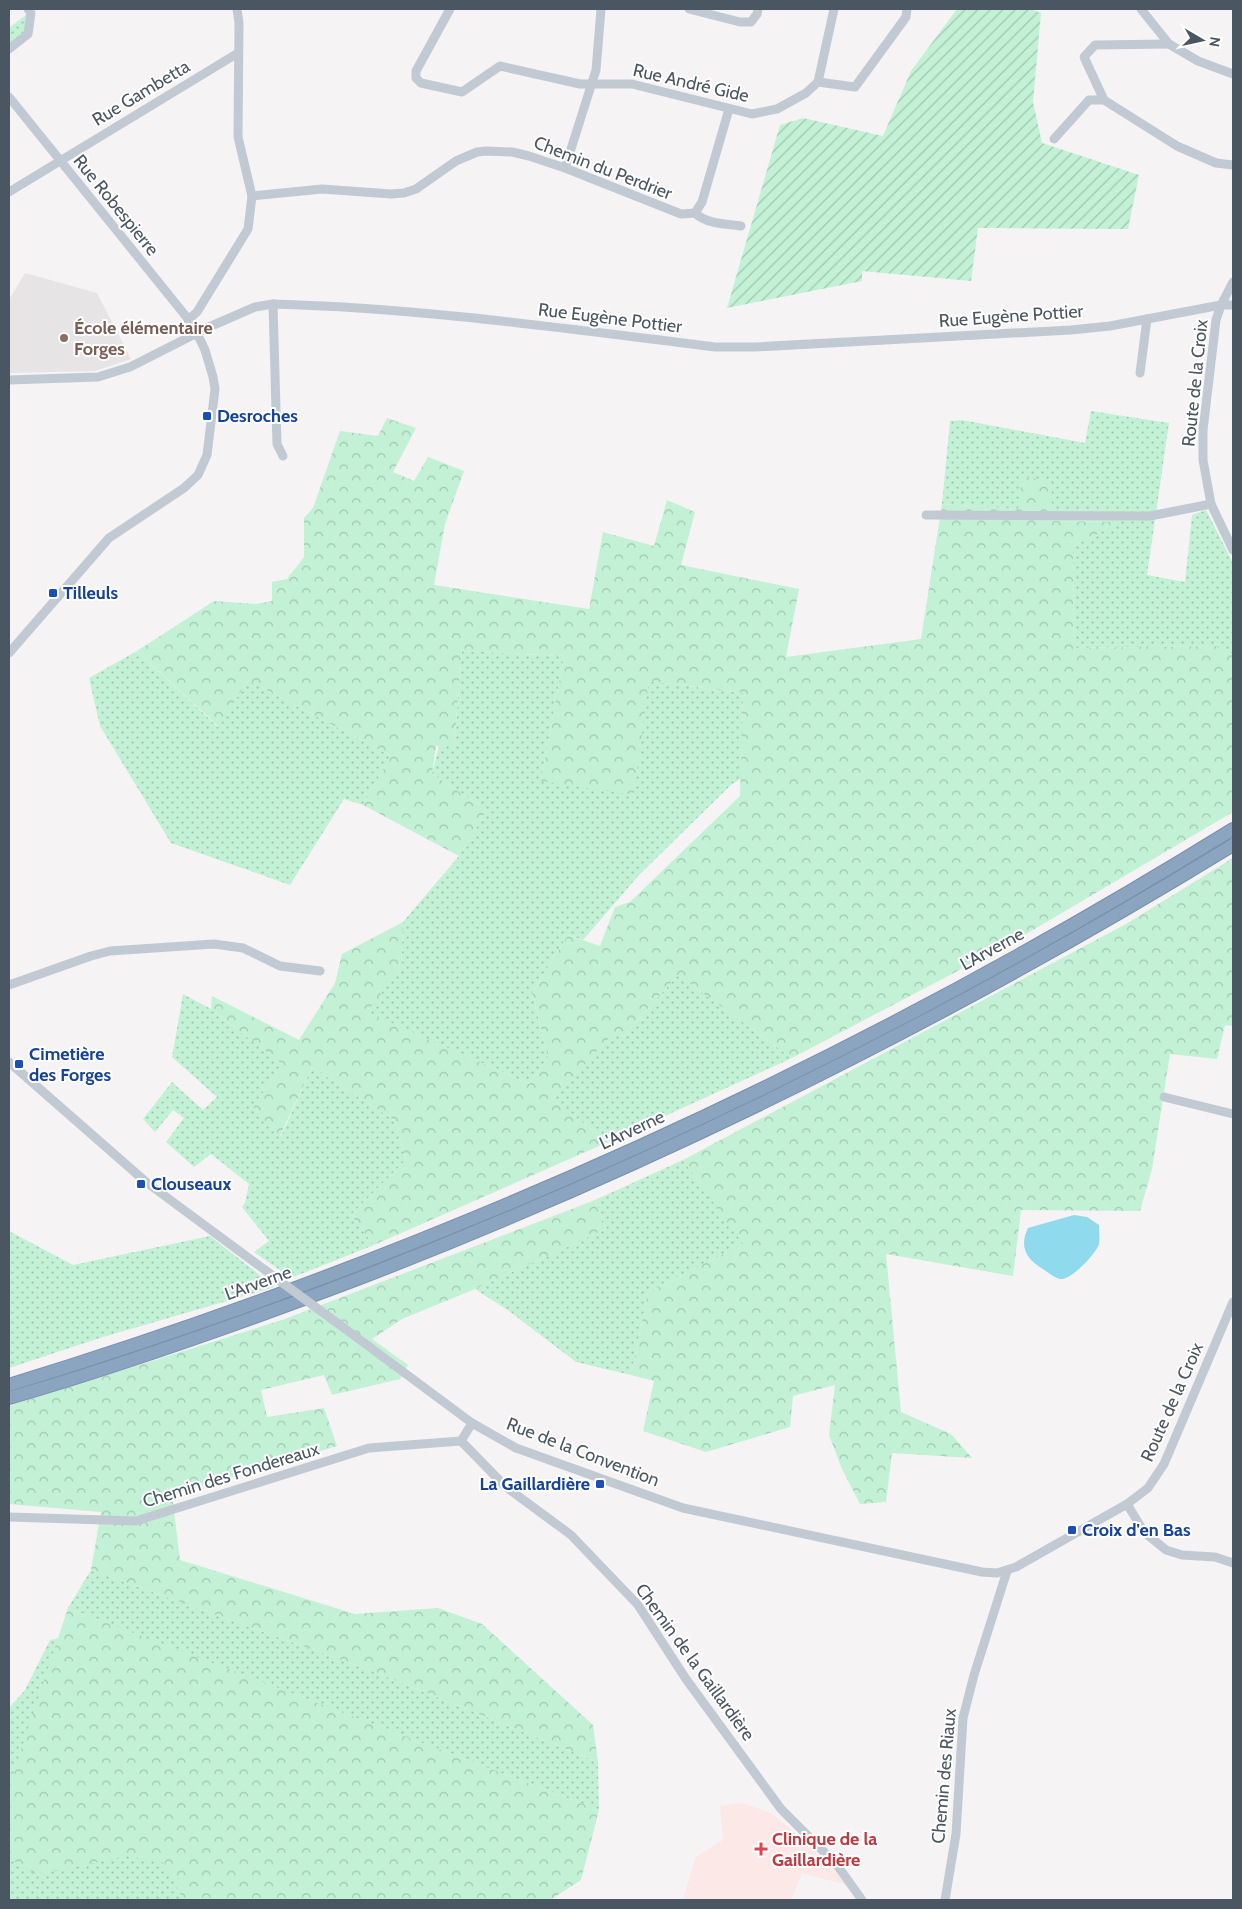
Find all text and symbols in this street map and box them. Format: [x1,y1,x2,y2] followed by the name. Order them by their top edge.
[1177,15,1227,65] north arrow
[1205,36,1225,48] text: N
[88,55,194,131] street label: Rue Gambetta
[631,59,751,107] street label: Rue André Gide
[531,131,676,205] street label: Chemin du Perdrier
[68,150,164,260] street label: Rue Robespierre
[537,298,683,338] street label: Rue Eugène Pottier
[938,300,1084,332] street label: Rue Eugène Pottier
[74,317,213,360] place label: École élémentaire Forges
[1177,318,1213,448] street label: Route de la Croix
[58,332,70,344] marker: École élémentaire Forges
[217,405,298,427] place label: Desroches
[201,410,213,422] marker: Desroches
[63,582,118,604] place label: Tilleuls
[47,587,59,599] marker: Tilleuls
[956,923,1028,975] street label: L'Arverne
[29,1043,111,1086] place label: Cimetière des Forges
[13,1058,25,1070] marker: Cimetière des Forges
[596,1105,668,1155] street label: L'Arverne
[151,1173,232,1195] place label: Clouseaux
[135,1178,147,1190] marker: Clouseaux
[222,1261,294,1305] street label: L'Arverne
[1136,1339,1208,1465] street label: Route de la Croix
[504,1413,662,1491] street label: Rue de la Convention
[140,1438,322,1512] street label: Chemin des Fondereaux
[480,1473,590,1495] place label: La Gaillardière
[594,1478,606,1490] marker: La Gaillardière
[1082,1519,1191,1541] place label: Croix d'en Bas
[1066,1524,1078,1536] marker: Croix d'en Bas
[631,1579,759,1745] street label: Chemin de la Gaillardière
[927,1707,961,1845] street label: Chemin des Riaux
[772,1828,877,1871] place label: Clinique de la Gaillardière
[754,1842,768,1856] marker: Clinique de la Gaillardière

